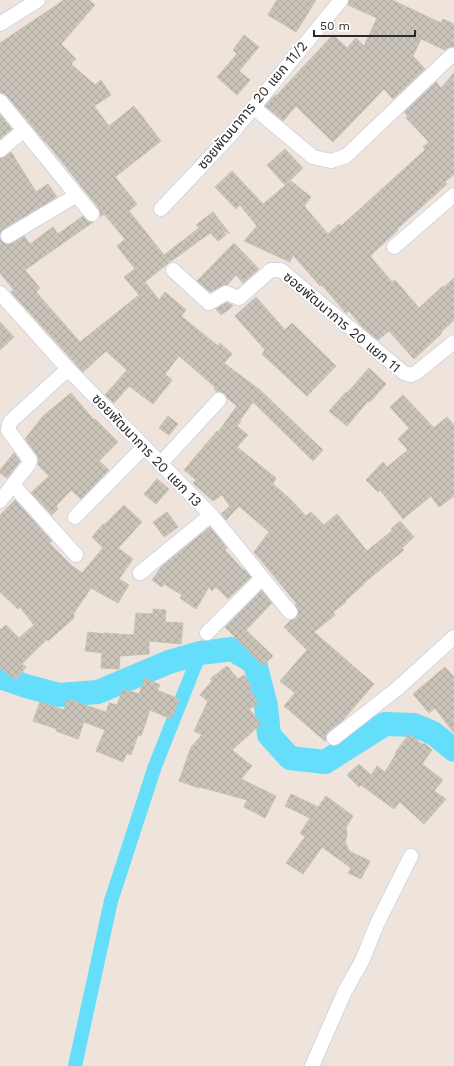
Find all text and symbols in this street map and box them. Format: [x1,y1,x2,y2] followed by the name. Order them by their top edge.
[314,12,415,38] scale bar
[320,19,350,33] text: 50 m
[194,38,310,172] street label: ซอยพัฒนาการ 20 แยก 11/2
[280,268,404,376] street label: ซอยพัฒนาการ 20 แยก 11
[89,390,205,510] street label: ซอยพัฒนาการ 20 แยก 13

